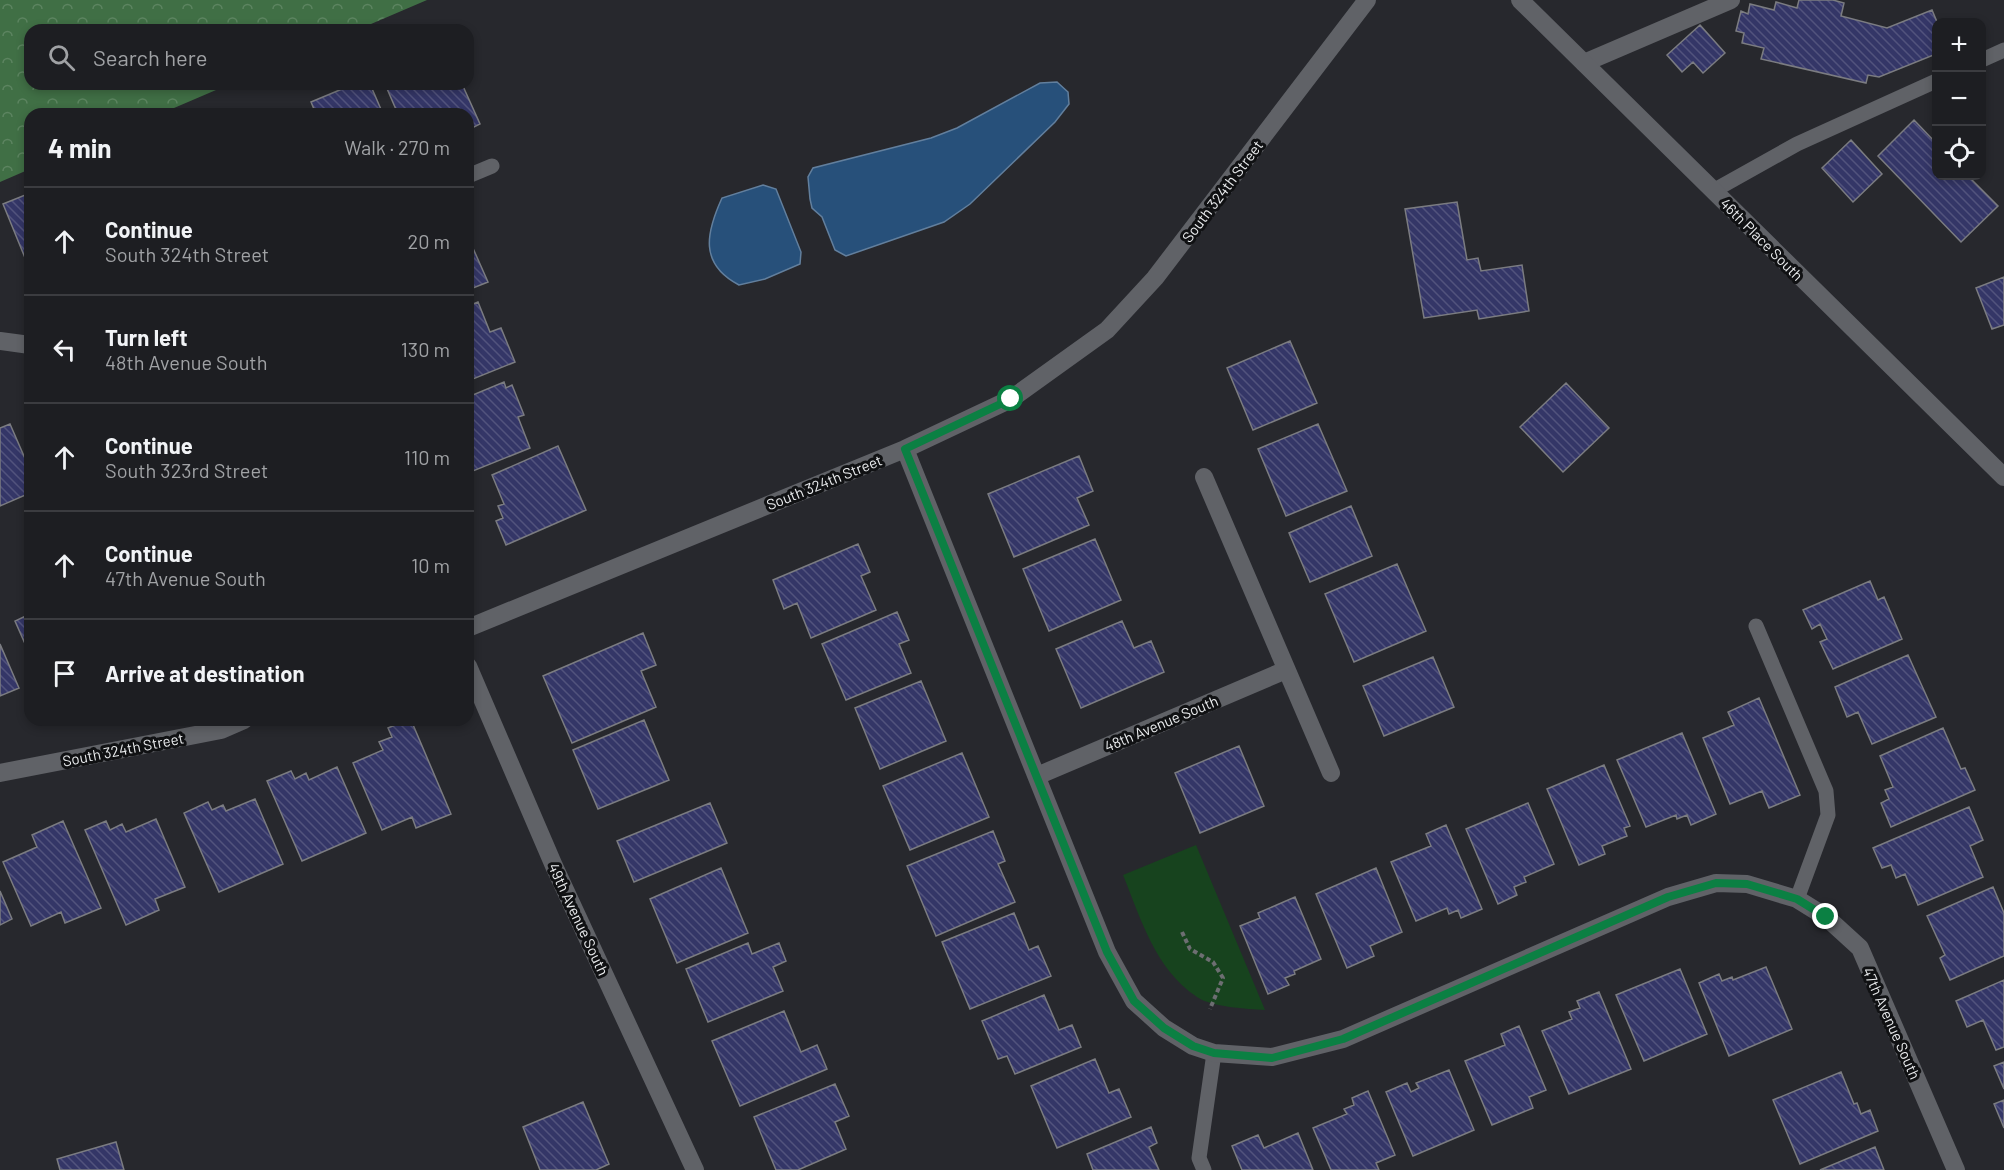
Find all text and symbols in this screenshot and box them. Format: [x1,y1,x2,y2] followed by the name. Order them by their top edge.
[1932,18,1986,180] map controls
[1932,18,1986,72] button: +
[24,24,474,90] search box
[45,41,78,74] icon: search
[93,44,207,70] text: Search here
[1932,72,1986,126] button: −
[1932,126,1986,180] button: locate
[48,132,112,163] text: 4 min
[344,135,450,159] text: Walk · 270 m
[1178,136,1266,246] street label: South 324th Street
[1717,194,1807,284] street label: 46th Place South
[105,216,193,242] text: Continue
[48,225,81,258] icon: ahead
[407,229,450,253] text: 20 m
[105,242,269,266] text: South 324th Street
[105,324,188,350] text: Turn left
[48,333,81,366] icon: left
[401,337,450,361] text: 130 m
[105,350,267,374] text: 48th Avenue South
[997,385,1023,411] route start
[105,432,193,458] text: Continue
[48,441,81,474] icon: ahead
[404,445,450,469] text: 110 m
[764,451,884,513] street label: South 324th Street
[105,458,268,482] text: South 323rd Street
[105,540,193,566] text: Continue
[48,549,81,582] icon: ahead
[411,553,450,577] text: 10 m
[105,566,266,590] text: 47th Avenue South
[48,657,81,690] icon: arrive
[105,660,304,686] text: Arrive at destination
[1101,691,1221,755] street label: 48th Avenue South
[61,728,185,770] street label: South 324th Street
[545,860,613,978] street label: 49th Avenue South
[1812,903,1838,929] route end
[1859,964,1925,1082] street label: 47th Avenue South

